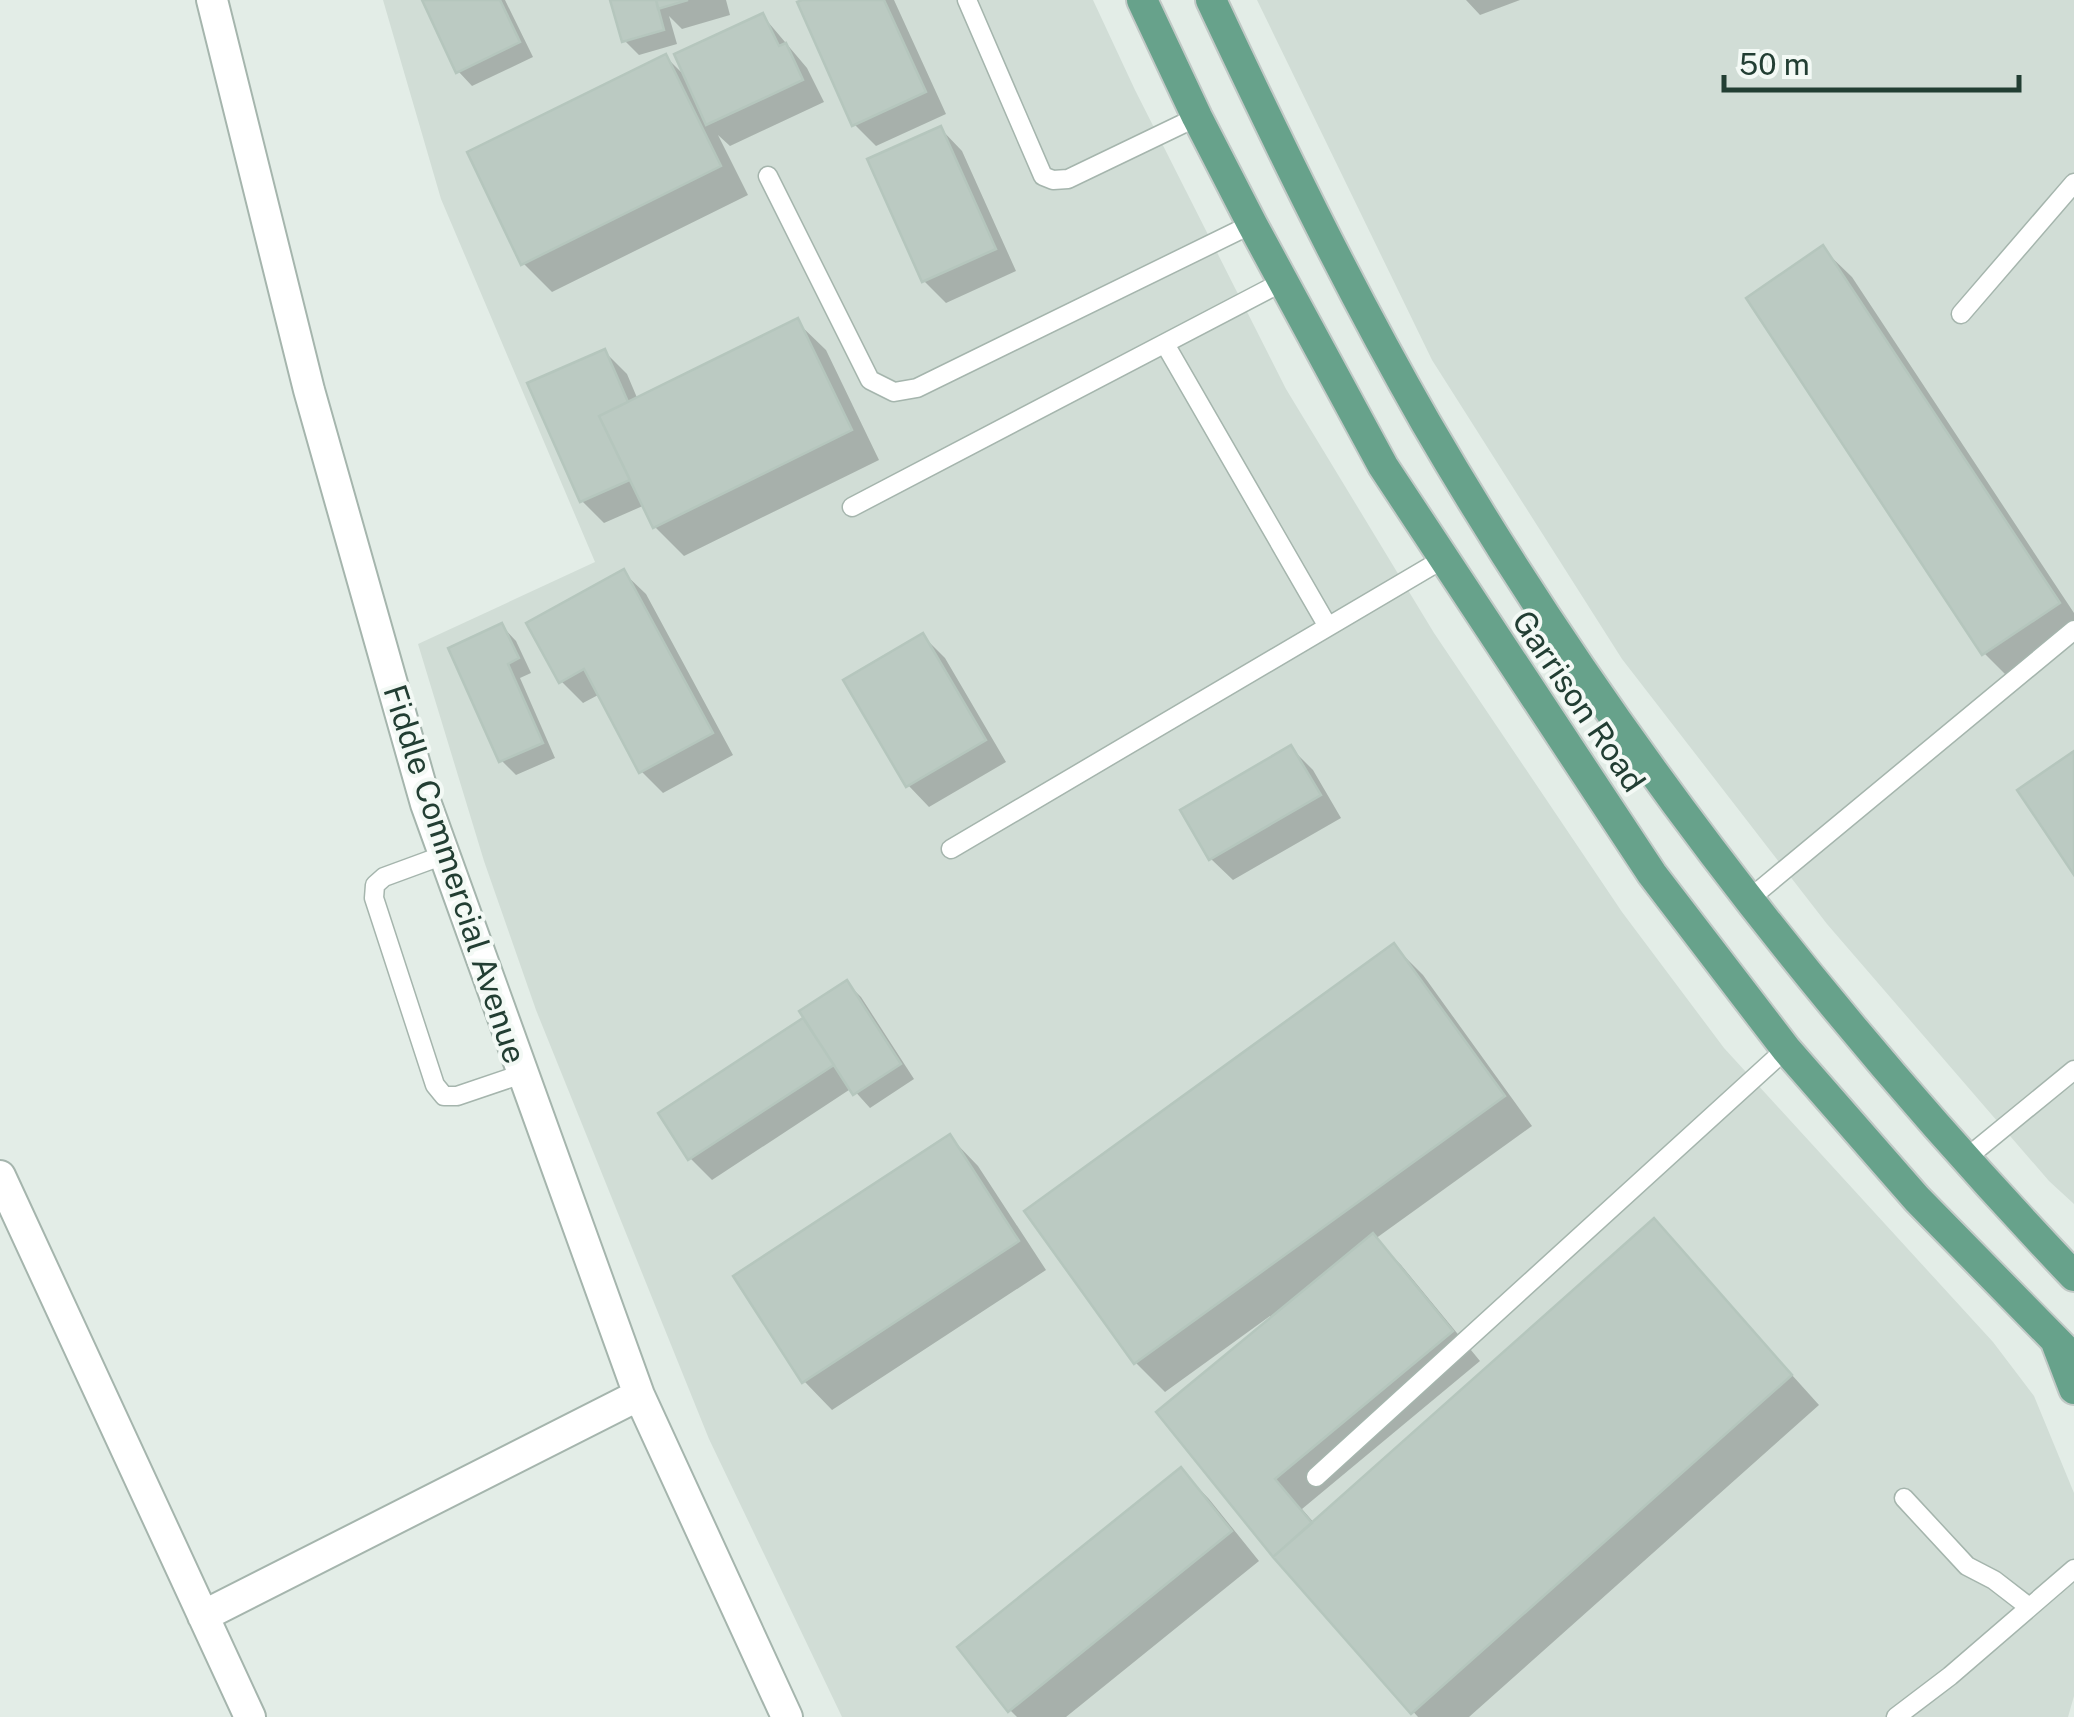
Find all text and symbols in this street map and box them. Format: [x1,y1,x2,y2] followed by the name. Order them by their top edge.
[1724,30,2019,92] scale bar
[1739,46,1810,82] text: 50 m
[1505,603,1653,799] street label: Garrison Road
[376,680,534,1068] street label: Fiddle Commercial Avenue

